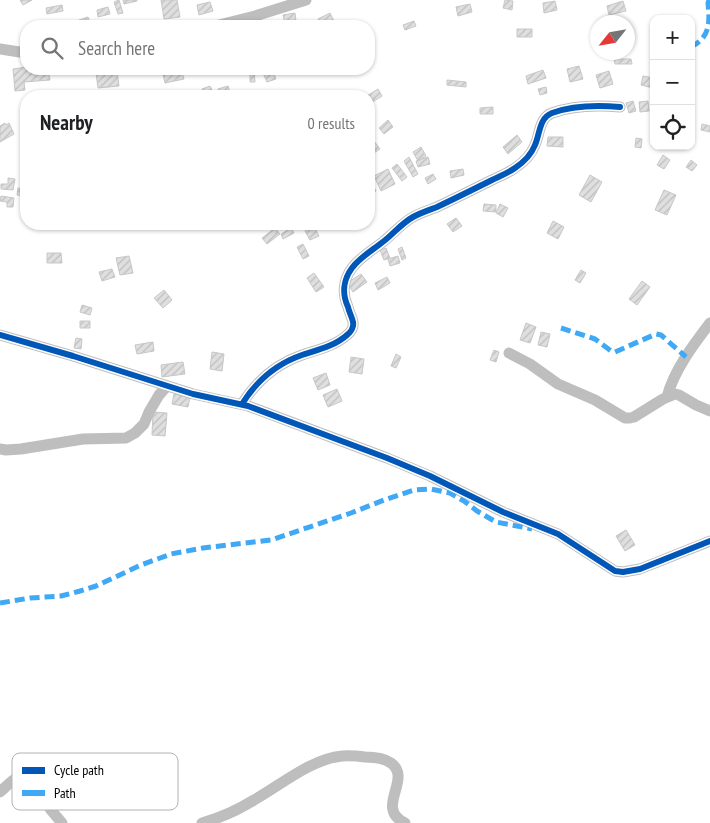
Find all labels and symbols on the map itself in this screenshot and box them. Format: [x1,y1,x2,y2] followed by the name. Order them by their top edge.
[590,15,635,60] north arrow
[12,753,178,810] legend
[54,761,104,779] text: Cycle path
[54,784,76,802] text: Path

